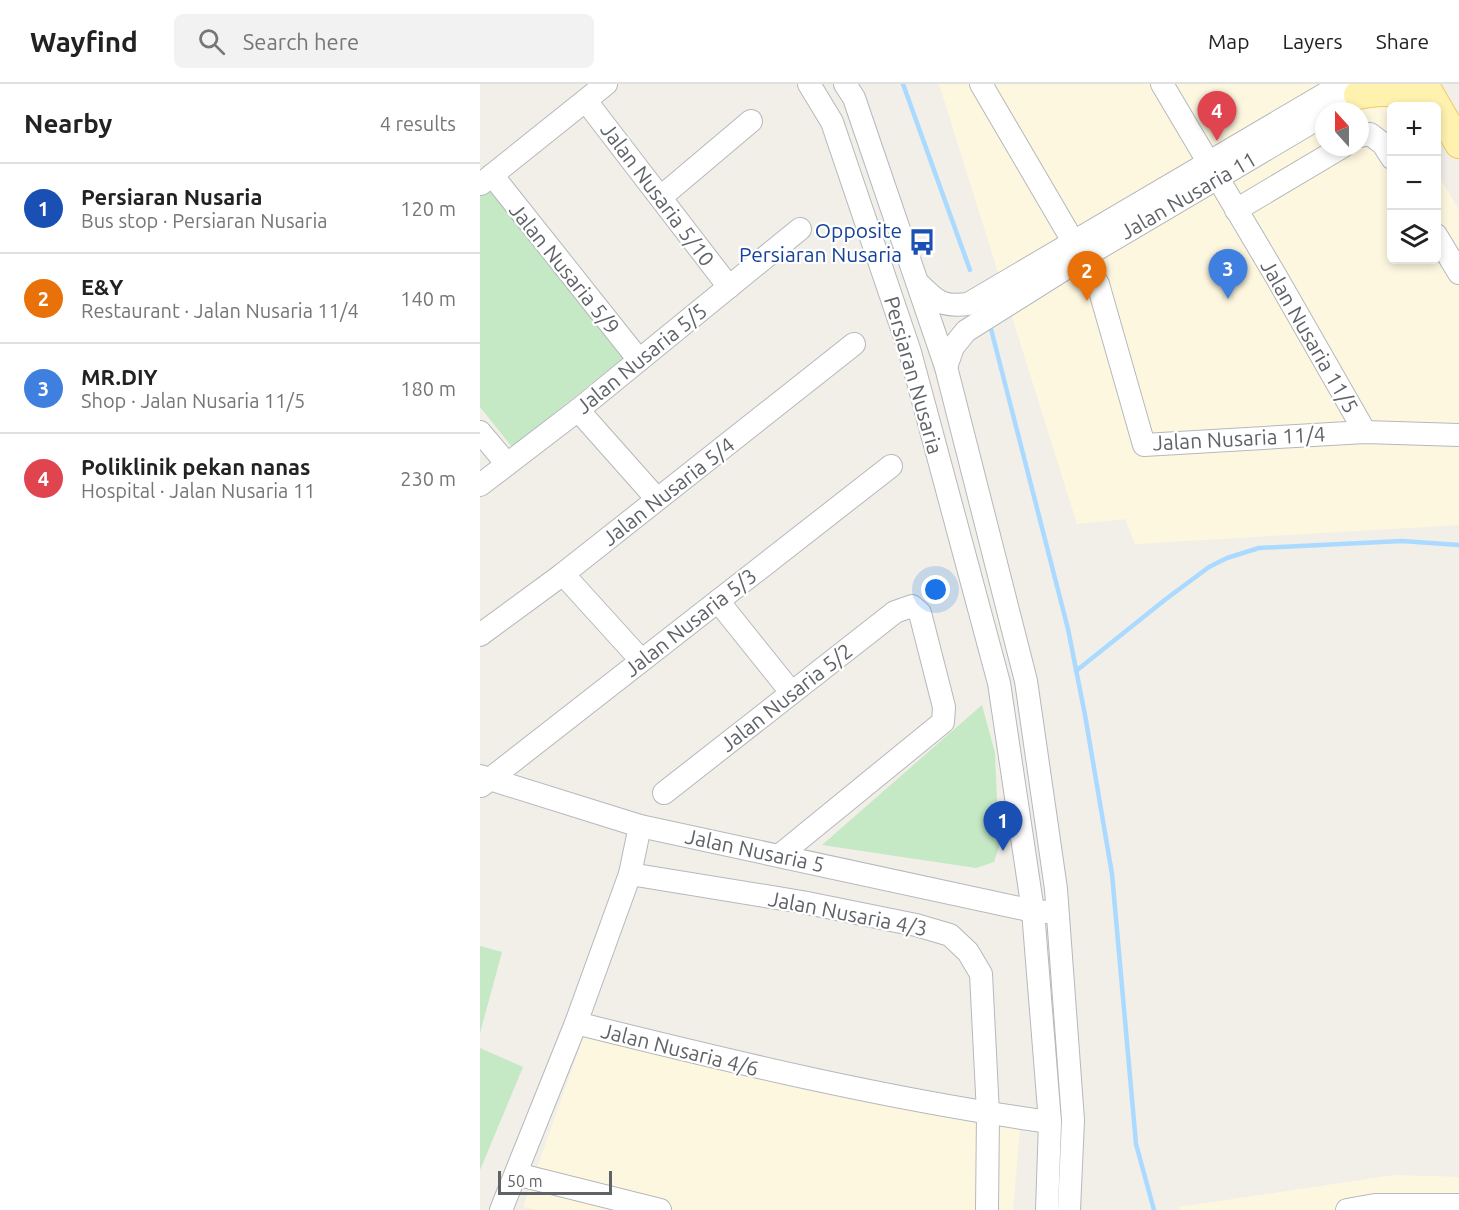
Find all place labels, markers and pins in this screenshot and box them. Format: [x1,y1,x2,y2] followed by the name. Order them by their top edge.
[1198,92,1236,141] pin: 4
[739,218,902,266] place label: Opposite Persiaran Nusaria
[907,227,937,257] bus stop icon: Opposite Persiaran Nusaria
[1208,250,1248,299] pin: 3
[1068,252,1106,301] pin: 2
[984,802,1022,851] pin: 1

